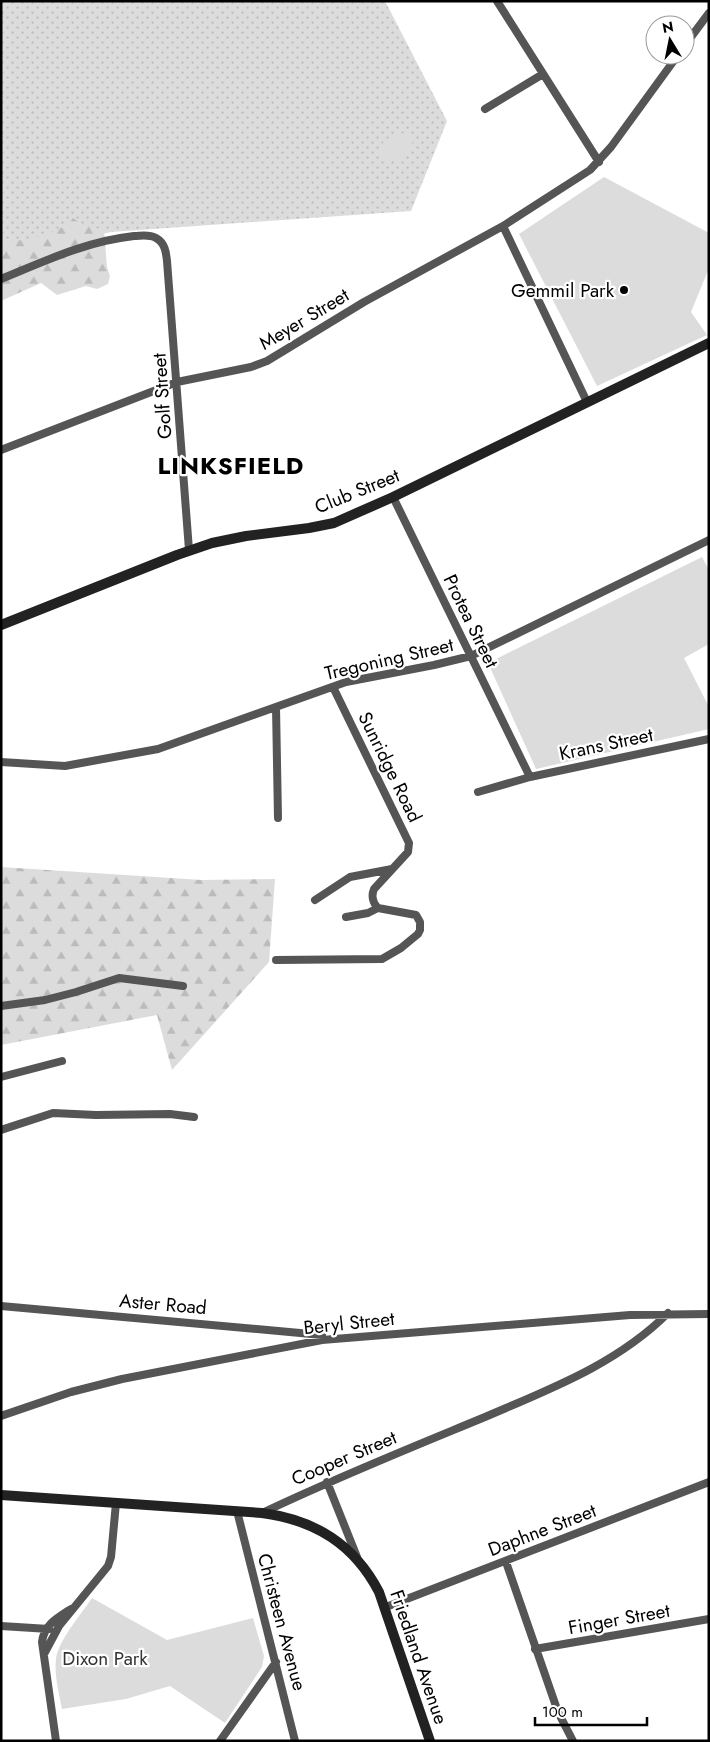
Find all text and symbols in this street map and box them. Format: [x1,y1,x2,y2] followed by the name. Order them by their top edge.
[645,15,695,65] north arrow
[661,16,675,38] text: N
[511,277,615,304] place label: Gemmil Park
[254,281,354,356] street label: Meyer Street
[618,284,630,296] marker: Gemmil Park
[146,352,178,440] street label: Golf Street
[158,448,304,483] district label: LINKSFIELD
[311,462,404,520] street label: Club Street
[437,570,505,673] street label: Protea Street
[322,631,456,687] street label: Tregoning Street
[352,707,428,827] street label: Sunridge Road
[557,721,656,767] street label: Krans Street
[118,1287,208,1321] street label: Aster Road
[302,1305,396,1341] street label: Beryl Street
[287,1424,401,1492] street label: Cooper Street
[484,1497,600,1563] street label: Daphne Street
[251,1550,313,1694] street label: Christeen Avenue
[383,1586,455,1728] street label: Friedland Avenue
[566,1597,672,1641] street label: Finger Street
[62,1645,148,1672] park label: Dixon Park
[535,1694,648,1726] scale bar
[542,1701,583,1723] text: 100 m

